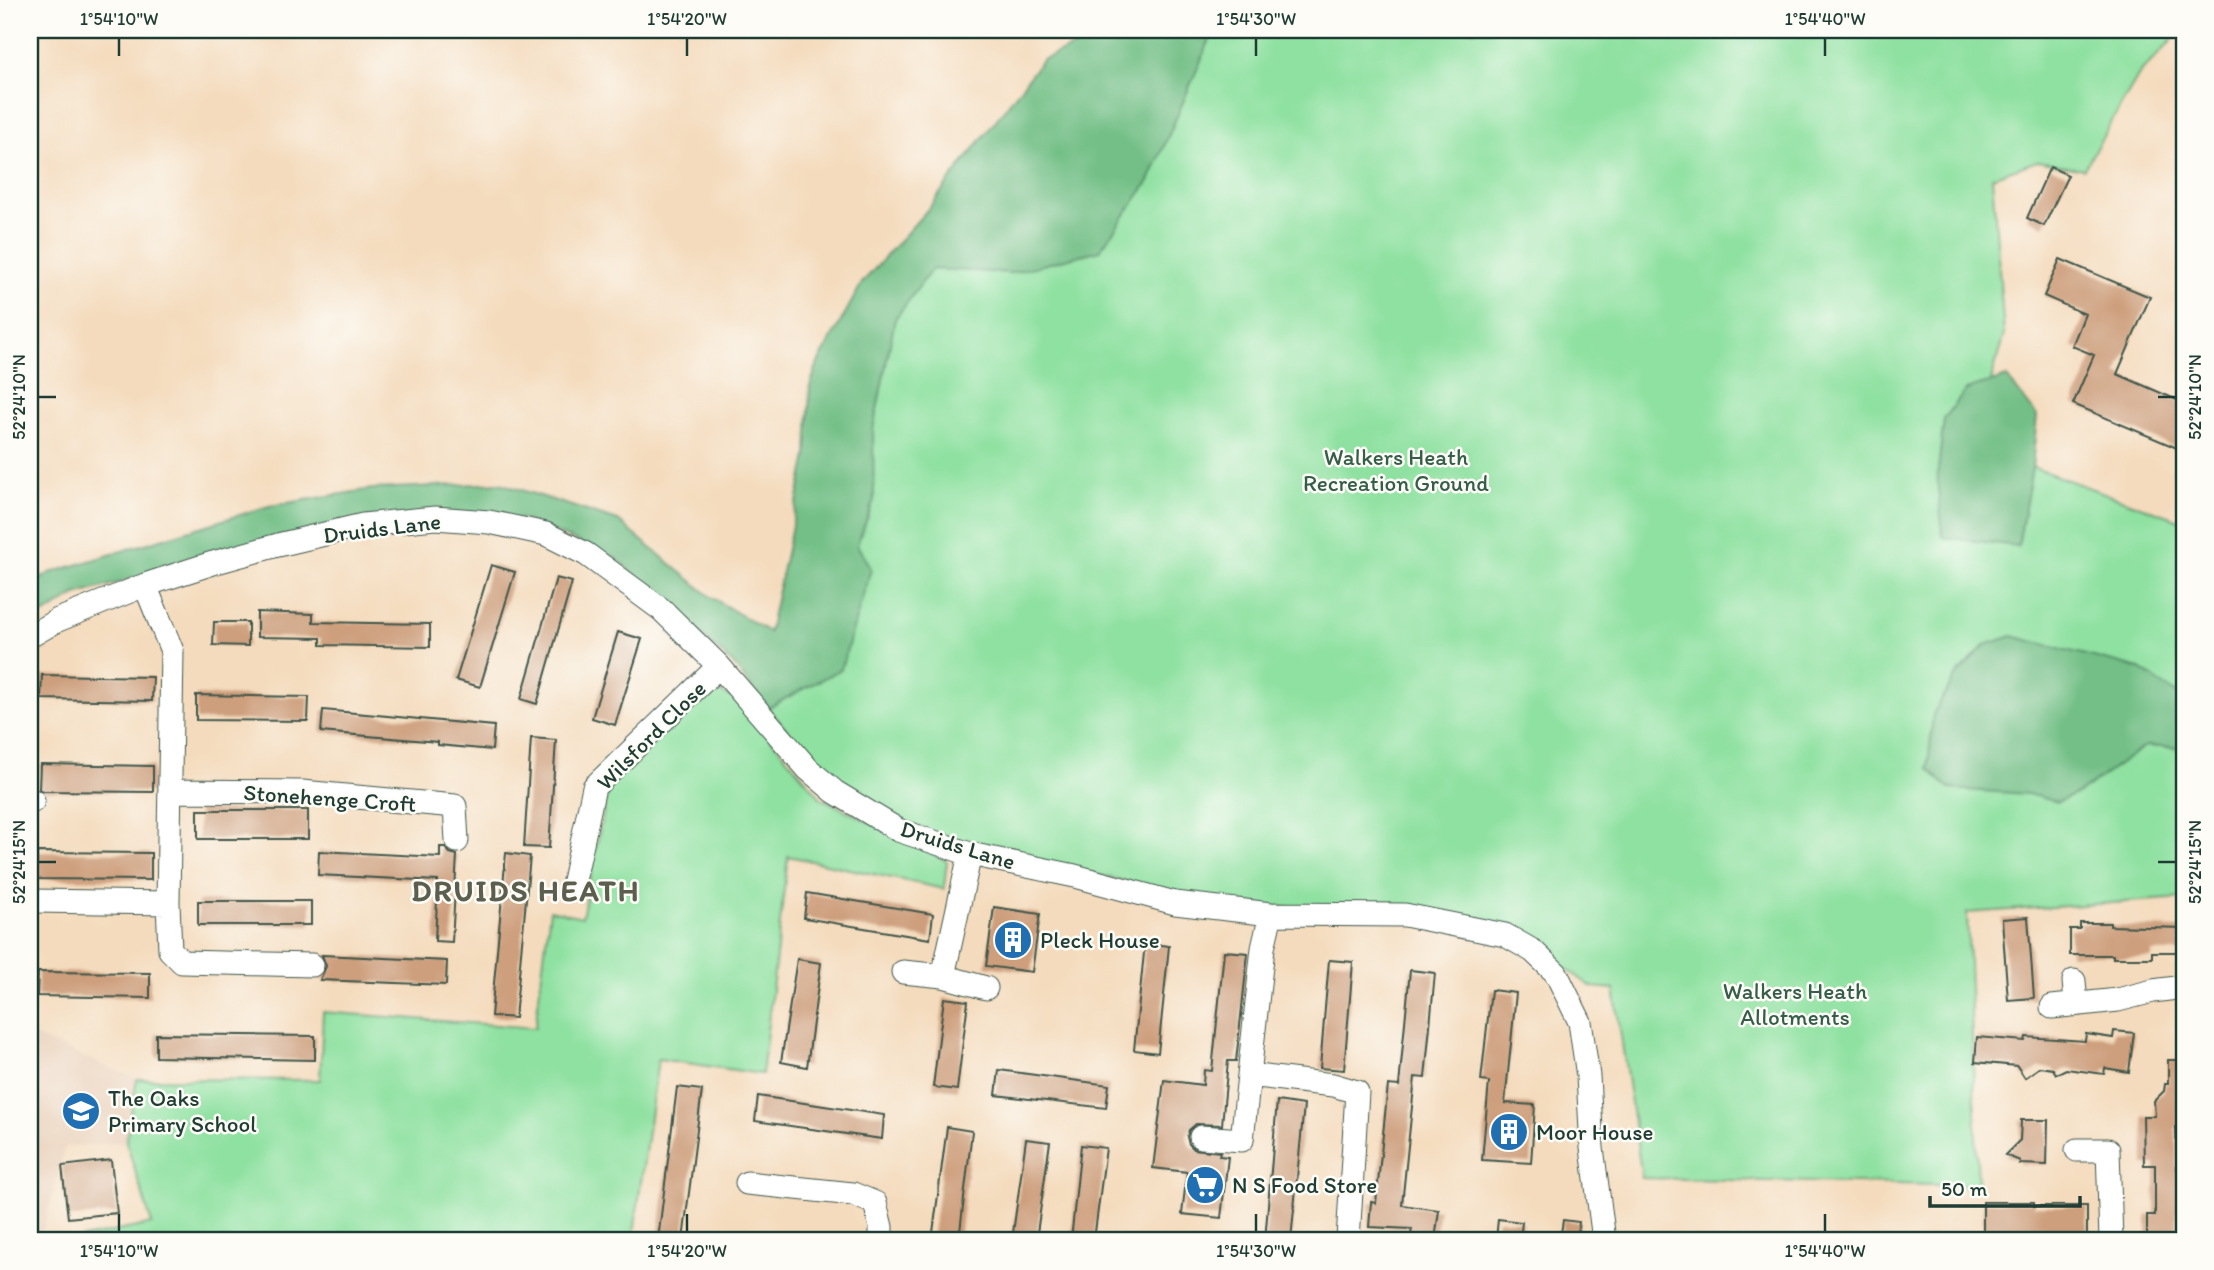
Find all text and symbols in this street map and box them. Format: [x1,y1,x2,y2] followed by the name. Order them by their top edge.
[80,8,158,30] text: 1°54'10"W
[647,8,727,30] text: 1°54'20"W
[1216,8,1296,30] text: 1°54'30"W
[1784,8,1866,30] text: 1°54'40"W
[8,354,30,440] text: 52°24'10"N
[2184,354,2206,440] text: 52°24'10"N
[1303,443,1489,497] park label: Walkers Heath Recreation Ground
[322,507,442,549] street label: Druids Lane
[590,674,712,796] street label: Wilsford Close
[243,778,417,818] street label: Stonehenge Croft
[897,814,1019,876] street label: Druids Lane
[8,820,30,904] text: 52°24'15"N
[2184,820,2206,904] text: 52°24'15"N
[412,872,640,909] district label: DRUIDS HEATH
[992,919,1034,961] building icon: Pleck House
[1040,926,1160,954] place label: Pleck House
[1723,977,1867,1031] park label: Walkers Heath Allotments
[108,1084,257,1138] place label: The Oaks Primary School
[60,1090,102,1132] school or university icon: The Oaks Primary School
[1488,1111,1530,1153] building icon: Moor House
[1536,1118,1653,1146] place label: Moor House
[1184,1164,1226,1206] supermarket icon: N S Food Store
[1930,1165,2081,1209] scale bar
[1232,1171,1377,1199] place label: N S Food Store
[1941,1176,1988,1201] text: 50 m
[80,1240,158,1262] text: 1°54'10"W
[647,1240,727,1262] text: 1°54'20"W
[1216,1240,1296,1262] text: 1°54'30"W
[1784,1240,1866,1262] text: 1°54'40"W

